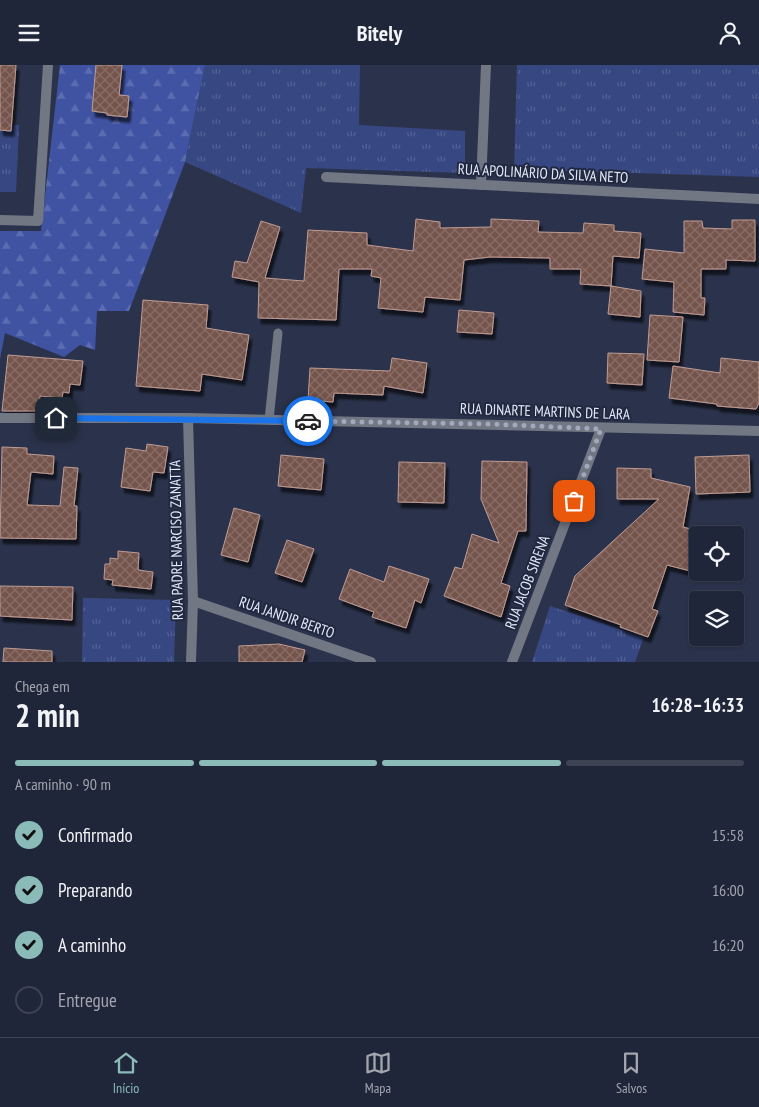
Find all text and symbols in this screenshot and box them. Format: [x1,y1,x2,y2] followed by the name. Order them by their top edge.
[15,19,43,47] icon: menu
[357,19,402,47] text: Bitely
[716,19,744,47] icon: person
[457,159,629,187] street label: RUA APOLINÁRIO DA SILVA NETO
[283,396,333,446] courier
[35,397,77,439] pin
[460,399,631,423] street label: RUA DINARTE MARTINS DE LARA
[42,404,70,432] icon: home
[294,407,322,435] icon: car
[165,459,187,620] street label: RUA PADRE NARCISO ZANATTA
[553,480,595,522] pin
[560,487,588,515] icon: bag
[689,526,744,646] map controls
[689,526,744,581] button: locate
[500,532,554,632] street label: RUA JACOB SIRENA
[689,591,744,646] button: layers
[237,592,337,642] street label: RUA JANDIR BERTO
[15,676,70,696] text: Chega em
[651,693,744,717] text: 16:28–16:33
[15,694,80,736] text: 2 min
[15,774,111,794] text: A caminho · 90 m
[15,821,43,849] icon: check
[58,823,133,847] text: Confirmado
[712,825,744,845] text: 15:58
[15,876,43,904] icon: check
[58,878,133,902] text: Preparando
[712,880,744,900] text: 16:00
[15,931,43,959] icon: check
[58,933,126,957] text: A caminho
[712,935,744,955] text: 16:20
[58,988,117,1012] text: Entregue
[112,1049,140,1097] tab: Início
[364,1049,392,1097] tab: Mapa
[616,1049,647,1097] tab: Salvos

